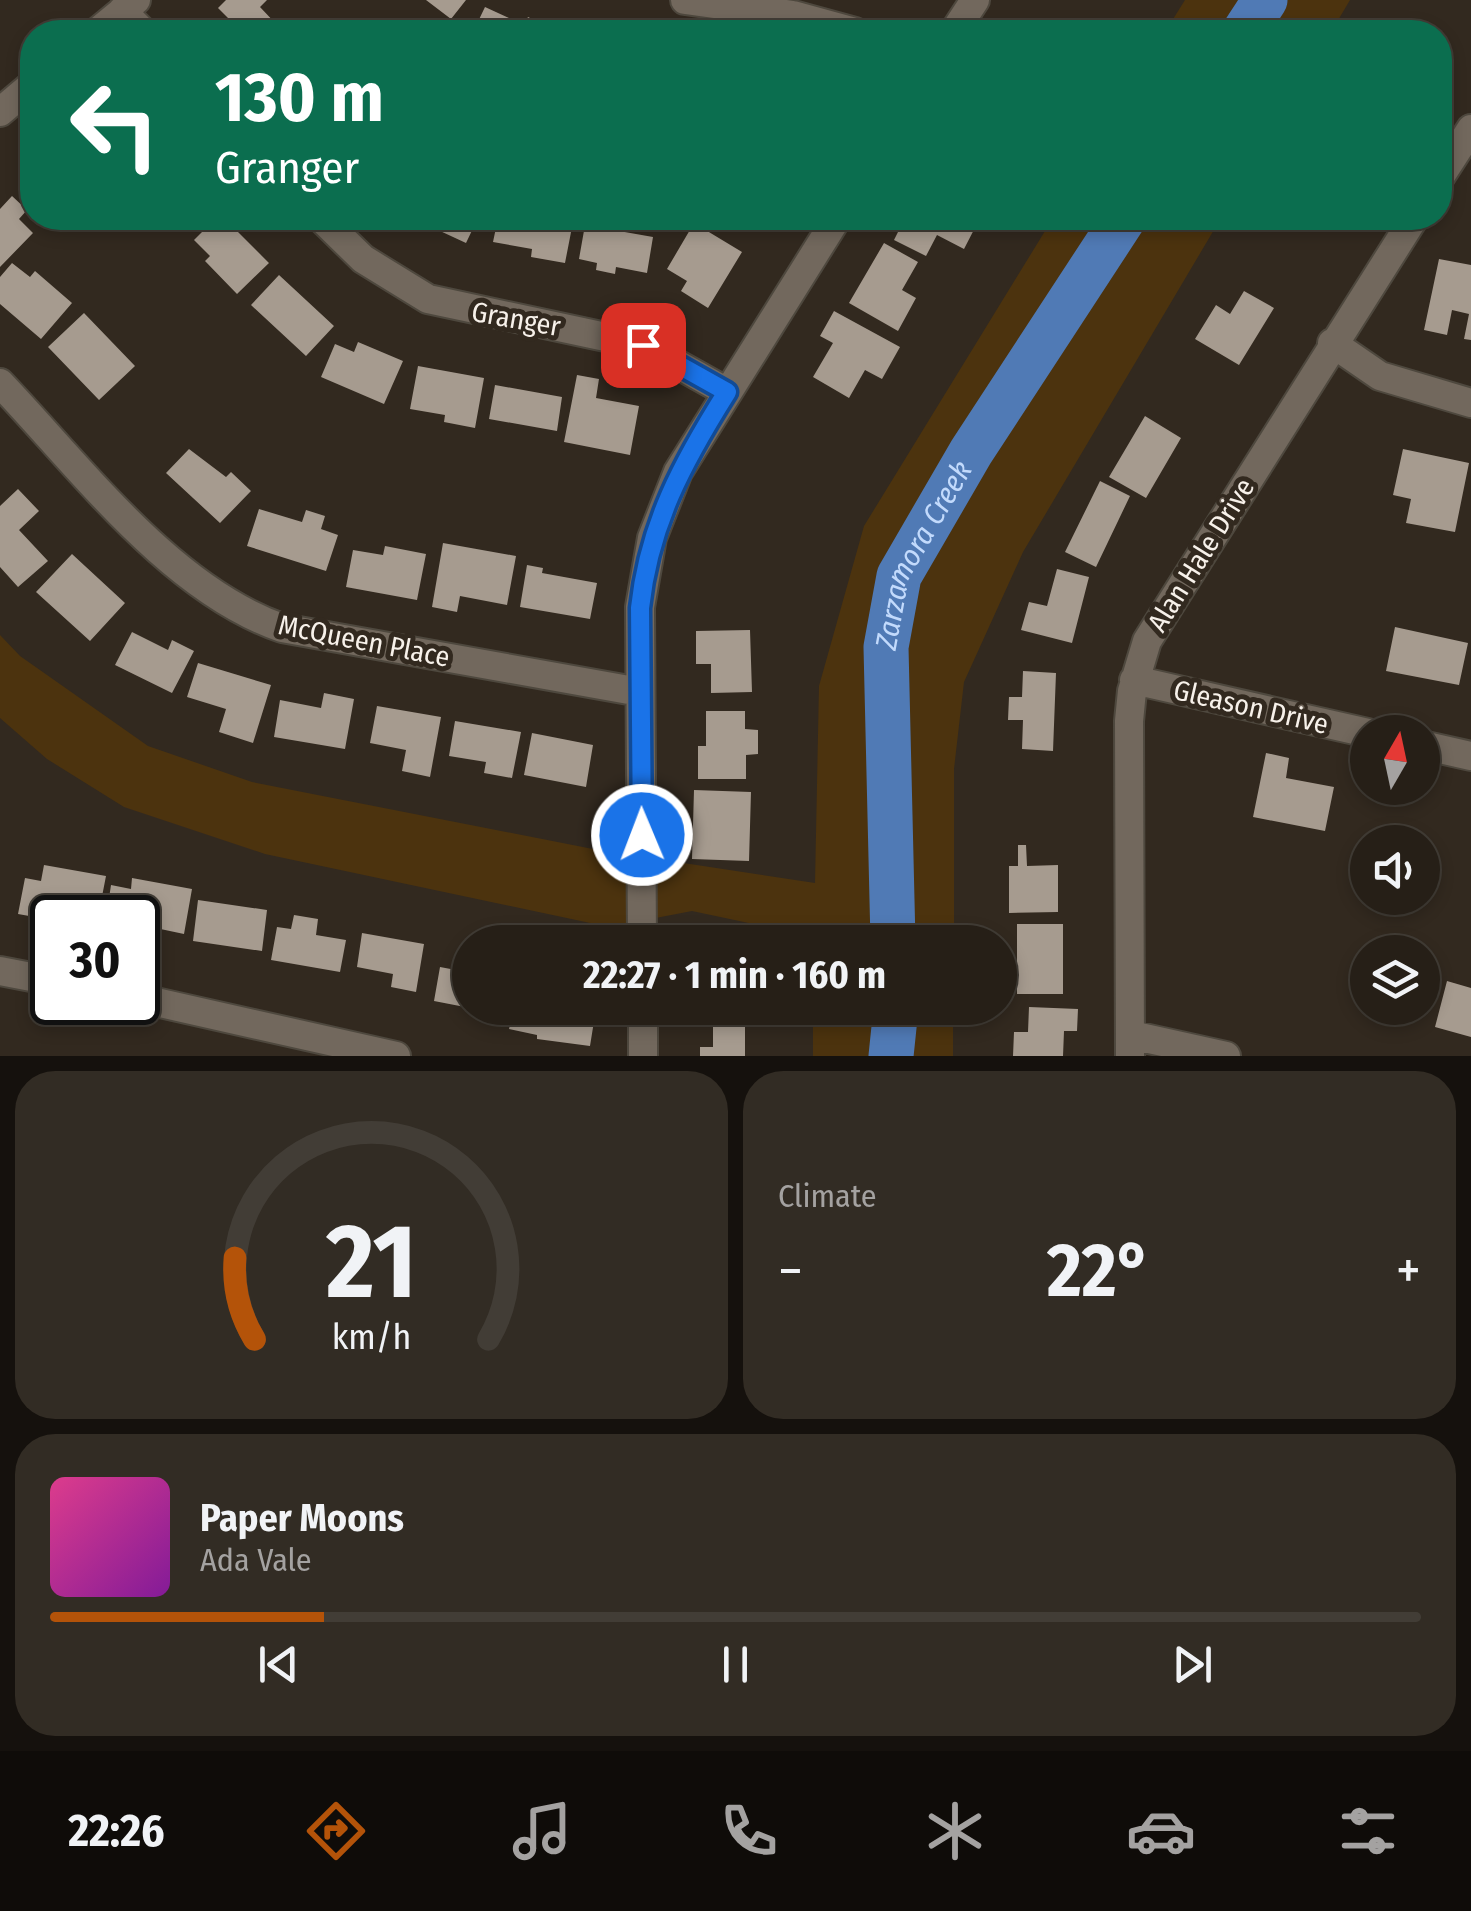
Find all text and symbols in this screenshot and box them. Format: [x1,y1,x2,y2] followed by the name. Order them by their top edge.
[215,56,384,140] text: 130 m
[50,60,180,190] icon: left
[215,141,359,195] text: Granger
[469,295,563,343] street label: Granger
[601,303,686,388] pin
[616,318,671,373] icon: arrive
[868,455,980,653] water label: Zarzamora Creek
[1141,472,1261,638] street label: Alan Hale Drive
[276,608,452,674] street label: McQueen Place
[1170,673,1332,741] street label: Gleason Drive
[1350,715,1440,805] north arrow
[1350,715,1440,1025] map controls
[590,783,694,887] position arrow
[1350,825,1440,915] button: sound
[30,895,160,1025] speed limit sign: 30
[1350,935,1440,1025] button: layers
[583,952,886,998] text: 22:27 · 1 min · 160 m
[778,1177,877,1215] text: Climate
[325,1200,417,1325] text: 21
[1047,1226,1152,1316] text: 22°
[778,1238,803,1304] text: −
[1396,1238,1421,1304] text: +
[332,1316,411,1358] text: km/h
[200,1495,404,1541] text: Paper Moons
[200,1541,312,1579] text: Ada Vale
[251,1637,306,1692] icon: previous
[708,1637,763,1692] icon: pause
[1165,1637,1220,1692] icon: next
[301,1796,371,1866] icon: directions
[507,1796,577,1866] icon: music
[714,1796,784,1866] icon: phone
[920,1796,990,1866] icon: climate
[1126,1796,1196,1866] icon: car
[1333,1796,1403,1866] icon: filters
[68,1804,165,1858] text: 22:26

